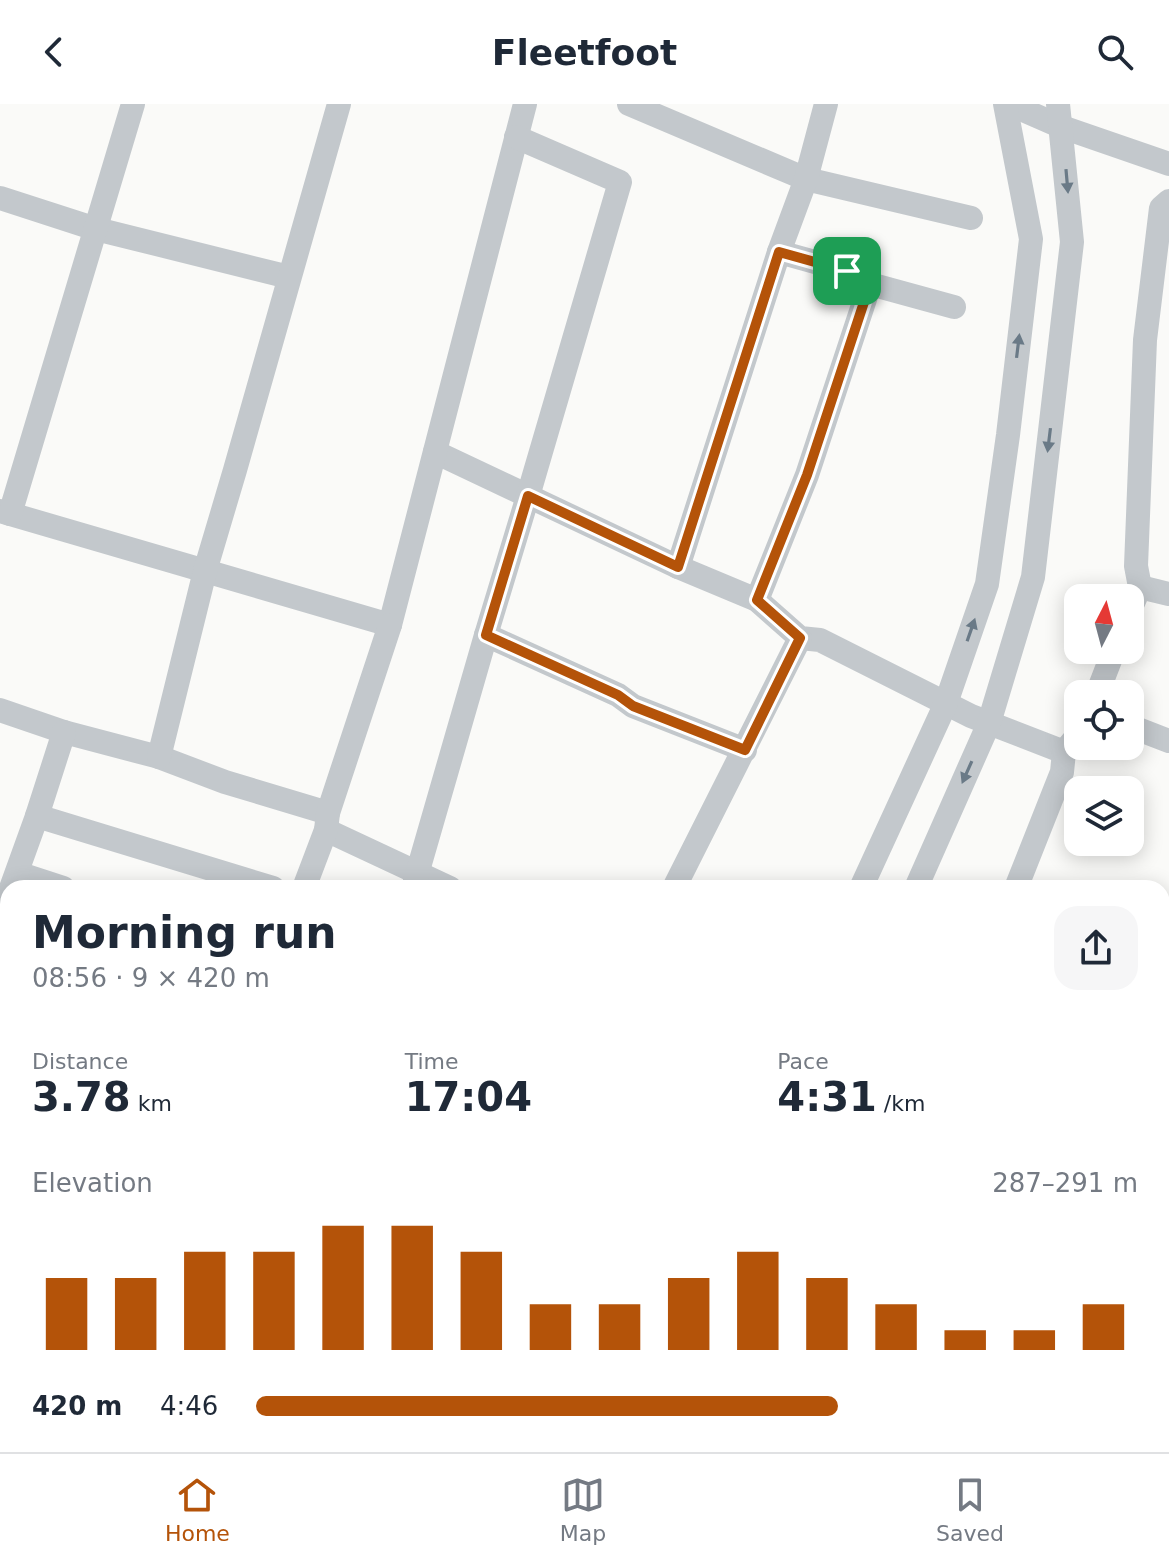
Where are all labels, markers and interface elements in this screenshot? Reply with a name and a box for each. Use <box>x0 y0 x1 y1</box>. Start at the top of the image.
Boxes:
icon: back <box>32 30 76 74</box>
icon: search <box>1093 30 1137 74</box>
text: Fleetfoot <box>492 32 677 73</box>
one-way arrow <box>1061 169 1074 194</box>
pin <box>813 237 881 305</box>
icon: arrive <box>825 249 869 293</box>
one-way arrow <box>1012 333 1025 358</box>
one-way arrow <box>1043 428 1056 453</box>
north arrow <box>1064 584 1144 664</box>
map controls <box>1064 584 1144 856</box>
one-way arrow <box>965 617 978 641</box>
button: locate <box>1064 680 1144 760</box>
one-way arrow <box>961 760 974 784</box>
button: layers <box>1064 776 1144 856</box>
button: share <box>1054 906 1138 990</box>
text: Morning run <box>32 907 337 958</box>
text: 08:56 · 9 × 420 m <box>32 963 270 993</box>
text: Distance <box>32 1049 128 1074</box>
text: Time <box>405 1049 459 1074</box>
text: Pace <box>777 1049 829 1074</box>
text: 3.78 <box>32 1074 131 1120</box>
text: 17:04 <box>405 1074 532 1120</box>
text: 4:31 <box>777 1074 877 1120</box>
text: km <box>131 1091 172 1116</box>
text: /km <box>877 1091 925 1116</box>
text: Elevation <box>32 1168 153 1198</box>
text: 287–291 m <box>992 1168 1138 1198</box>
text: 420 m <box>32 1391 122 1421</box>
text: 4:46 <box>160 1391 218 1421</box>
tab: Home <box>165 1473 230 1546</box>
tab: Map <box>560 1473 606 1546</box>
tab: Saved <box>936 1473 1004 1546</box>

